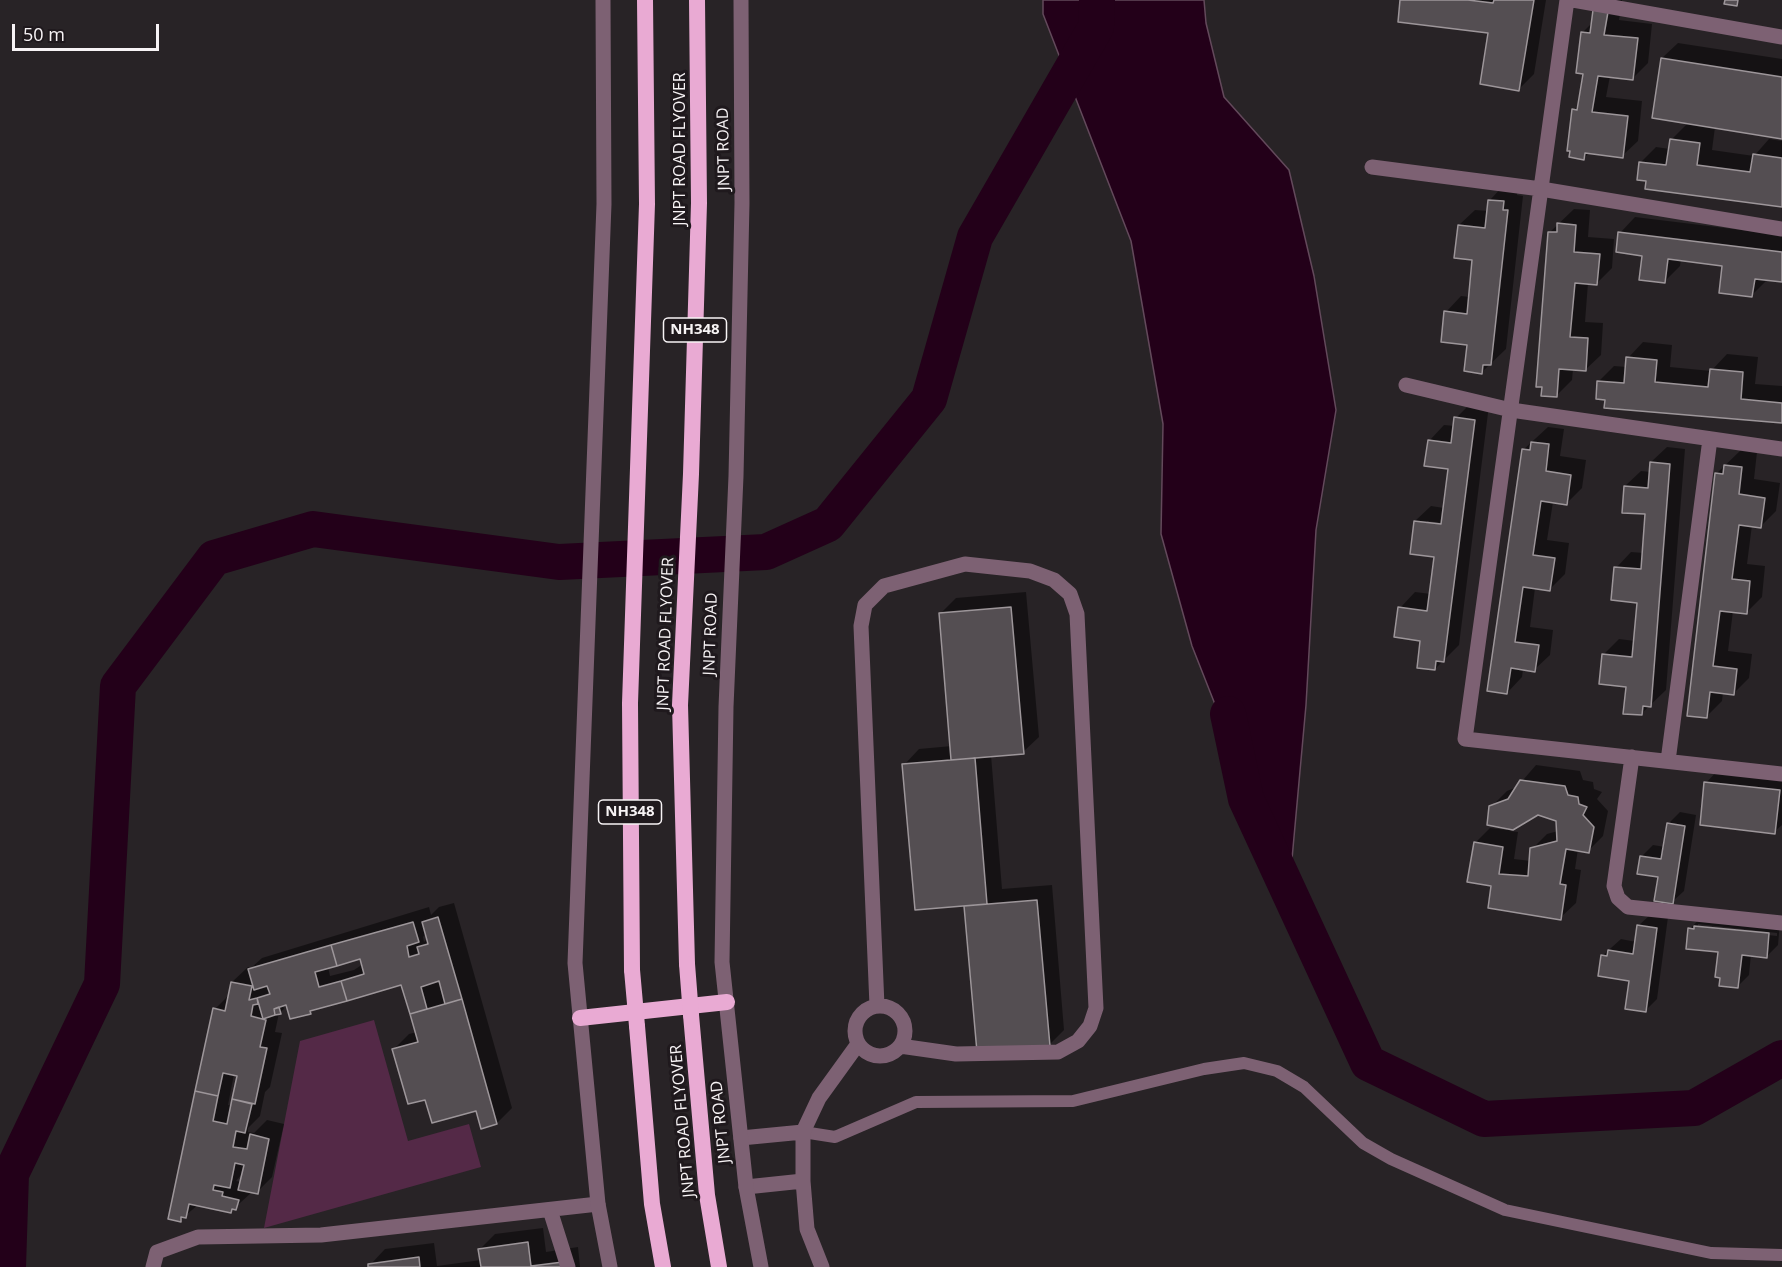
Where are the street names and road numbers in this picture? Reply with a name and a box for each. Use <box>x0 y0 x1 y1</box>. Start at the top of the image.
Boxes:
street label: JNPT ROAD FLYOVER <box>670 72 690 226</box>
street label: JNPT ROAD <box>714 107 734 191</box>
road number: NH348 <box>664 318 726 342</box>
street label: JNPT ROAD FLYOVER <box>654 557 678 711</box>
street label: JNPT ROAD <box>700 592 722 676</box>
road number: NH348 <box>598 800 662 824</box>
street label: JNPT ROAD FLYOVER <box>667 1044 699 1198</box>
street label: JNPT ROAD <box>707 1080 735 1164</box>

